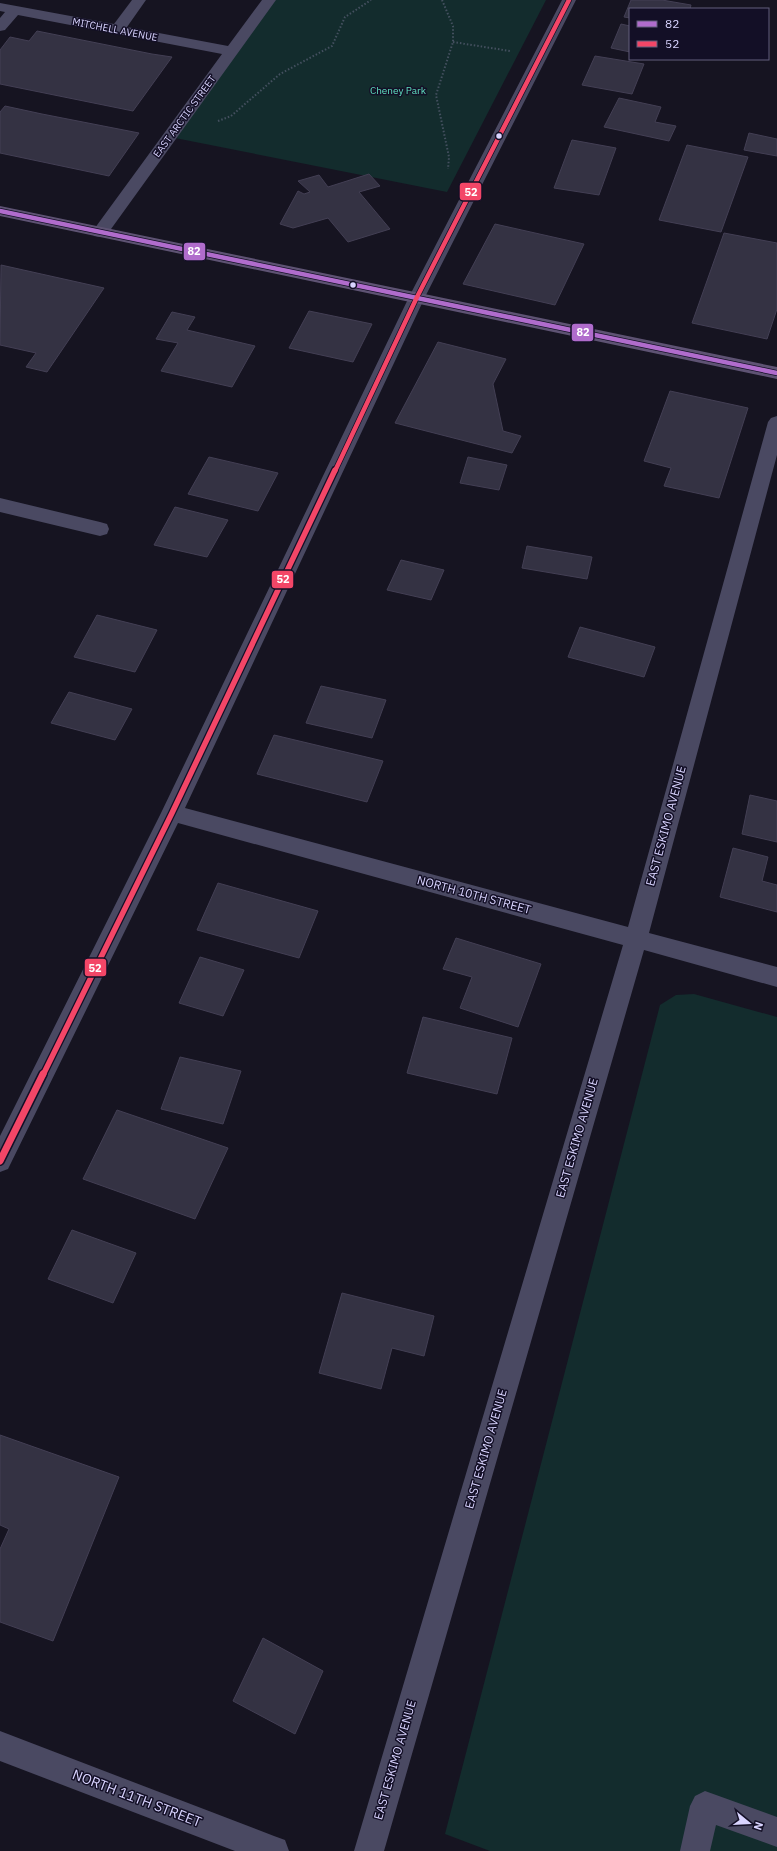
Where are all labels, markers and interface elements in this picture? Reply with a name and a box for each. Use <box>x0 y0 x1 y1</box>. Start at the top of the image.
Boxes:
legend <box>629 8 769 60</box>
street label: MITCHELL AVENUE <box>71 15 159 44</box>
text: 82 <box>665 16 679 31</box>
text: 52 <box>665 36 679 51</box>
street label: EAST ARCTIC STREET <box>150 72 219 160</box>
park label: Cheney Park <box>370 84 427 97</box>
unlabelled marker <box>494 131 504 141</box>
line badge: 52 <box>459 182 482 201</box>
text: 52 <box>464 185 478 199</box>
line badge: 82 <box>183 242 206 261</box>
text: 82 <box>187 244 201 258</box>
unlabelled marker <box>348 280 358 290</box>
line badge: 82 <box>571 323 594 342</box>
text: 82 <box>576 325 590 339</box>
line badge: 52 <box>271 570 294 589</box>
text: 52 <box>276 572 290 586</box>
street label: EAST ESKIMO AVENUE <box>642 764 689 888</box>
street label: NORTH 10TH STREET <box>416 872 533 917</box>
line badge: 52 <box>84 958 107 977</box>
text: 52 <box>88 961 102 975</box>
street label: EAST ESKIMO AVENUE <box>552 1076 601 1199</box>
street label: EAST ESKIMO AVENUE <box>461 1387 510 1510</box>
street label: EAST ESKIMO AVENUE <box>370 1698 419 1821</box>
street label: NORTH 11TH STREET <box>70 1765 204 1831</box>
north arrow <box>729 1803 769 1843</box>
text: N <box>751 1820 766 1832</box>

